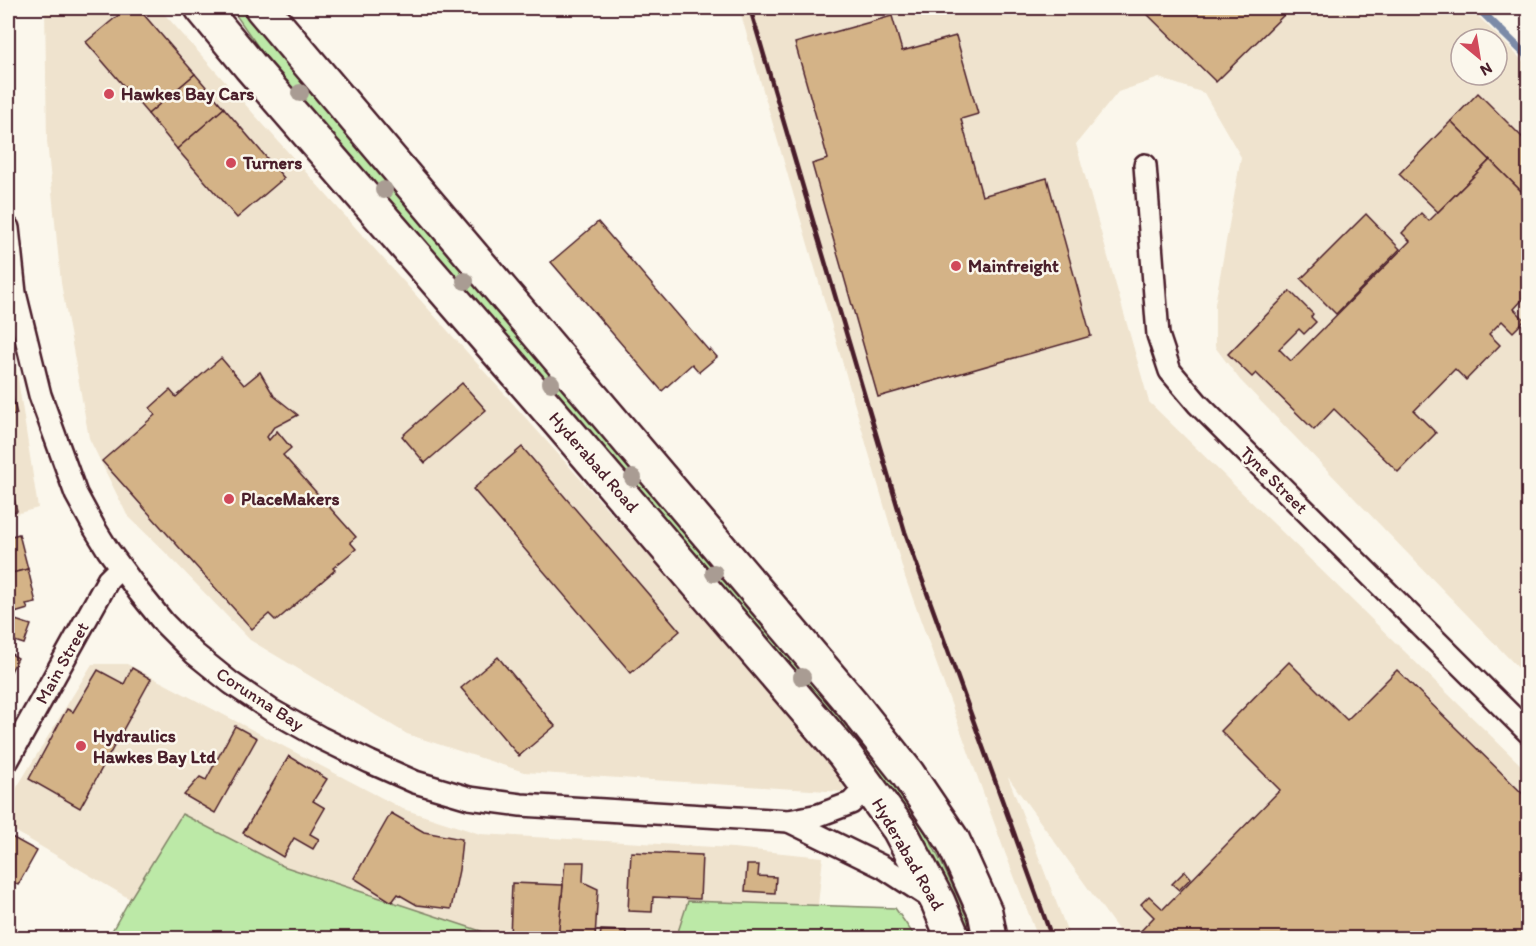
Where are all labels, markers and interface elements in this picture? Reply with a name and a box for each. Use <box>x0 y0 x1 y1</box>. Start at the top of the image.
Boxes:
north arrow <box>1449 27 1509 87</box>
text: N <box>1477 59 1496 80</box>
place label: Hawkes Bay Cars <box>121 83 254 105</box>
marker: Hawkes Bay Cars <box>102 87 116 101</box>
place label: Turners <box>242 152 302 174</box>
marker: Turners <box>224 156 238 170</box>
place label: Mainfreight <box>968 255 1059 277</box>
marker: Mainfreight <box>949 259 963 273</box>
street label: Hyderabad Road <box>544 407 644 517</box>
street label: Tyne Street <box>1235 441 1313 519</box>
place label: PlaceMakers <box>241 488 339 510</box>
marker: PlaceMakers <box>222 492 236 506</box>
street label: Main Street <box>30 618 94 708</box>
street label: Corunna Bay <box>212 662 308 736</box>
place label: Hydraulics Hawkes Bay Ltd <box>93 725 216 768</box>
marker: Hydraulics Hawkes Bay Ltd <box>74 739 88 753</box>
street label: Hyderabad Road <box>867 794 949 914</box>

